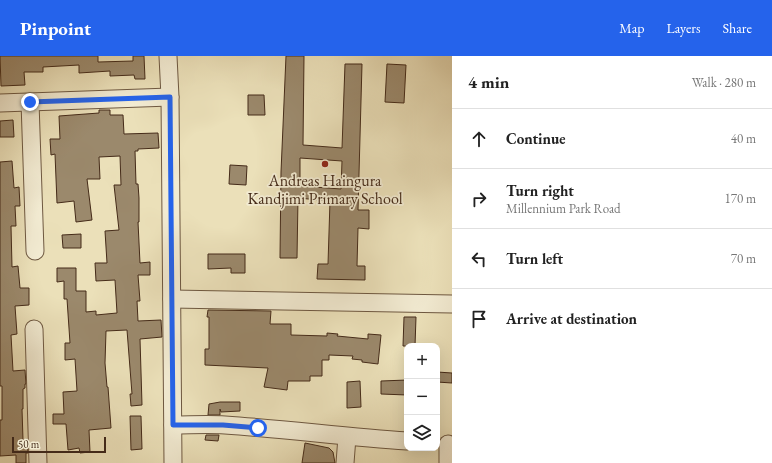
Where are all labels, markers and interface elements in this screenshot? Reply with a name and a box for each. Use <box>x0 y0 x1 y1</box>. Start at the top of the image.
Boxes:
text: Pinpoint <box>20 16 91 41</box>
text: Map <box>619 19 644 37</box>
text: Layers <box>666 19 701 37</box>
text: Share <box>723 19 752 37</box>
text: 4 min <box>468 71 509 93</box>
text: Walk · 280 m <box>692 74 756 91</box>
route end <box>21 93 39 111</box>
icon: ahead <box>468 128 490 150</box>
text: Continue <box>506 129 566 148</box>
text: 40 m <box>731 130 756 147</box>
marker: Andreas Haingura Kandjimi Primary School <box>320 159 330 169</box>
place label: Andreas Haingura Kandjimi Primary School <box>247 170 403 209</box>
text: Turn right <box>506 181 574 200</box>
icon: right <box>468 188 490 210</box>
text: 170 m <box>725 190 756 207</box>
text: Millennium Park Road <box>506 200 621 217</box>
icon: left <box>468 248 490 270</box>
text: Turn left <box>506 249 563 268</box>
text: 70 m <box>731 250 756 267</box>
icon: arrive <box>468 308 490 330</box>
text: Arrive at destination <box>506 309 637 328</box>
map controls <box>404 343 440 451</box>
button: + <box>404 343 440 379</box>
button: − <box>404 379 440 415</box>
button: layers <box>404 415 440 451</box>
route start <box>249 419 267 437</box>
scale bar <box>12 435 106 454</box>
text: 50 m <box>18 437 39 451</box>

